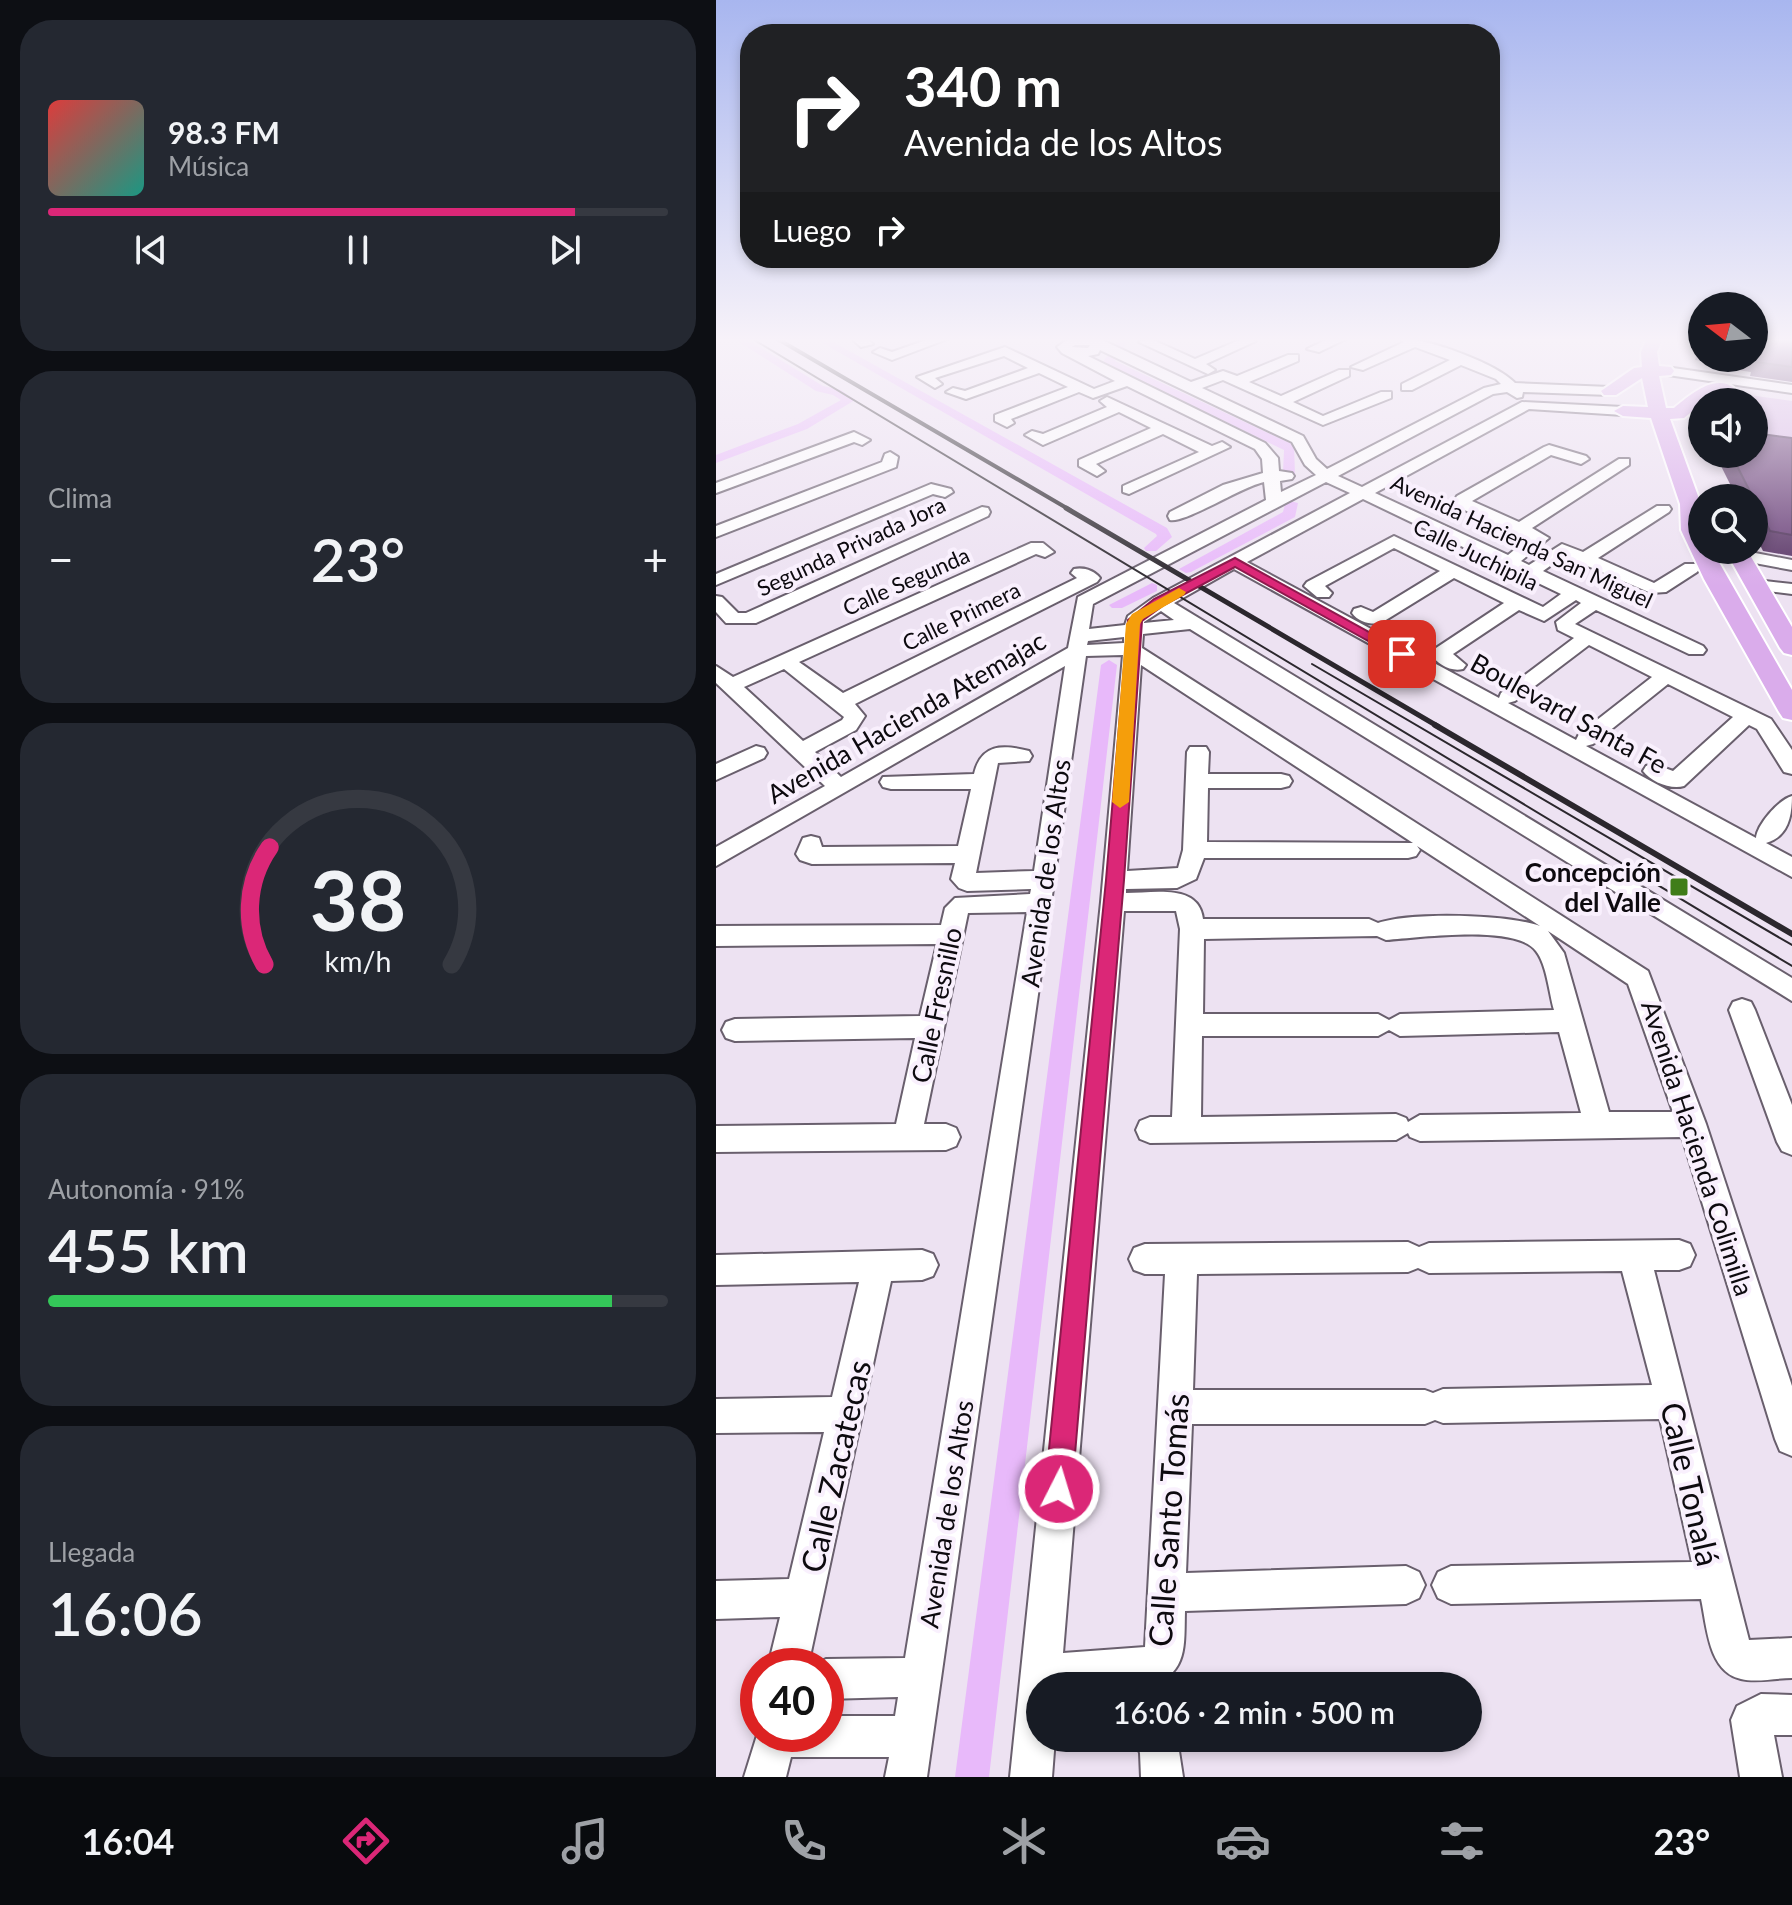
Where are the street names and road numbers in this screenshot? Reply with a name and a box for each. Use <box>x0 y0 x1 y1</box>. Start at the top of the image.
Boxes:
street label: Avenida Hacienda San Miguel <box>1387 468 1657 614</box>
street label: Segunda Privada Jora <box>752 490 950 602</box>
street label: Calle Juchipila <box>1409 512 1543 596</box>
street label: Calle Segunda <box>838 541 974 621</box>
street label: Calle Primera <box>898 576 1024 656</box>
street label: Avenida Hacienda Atemajac <box>761 624 1051 810</box>
street label: Boulevard Santa Fe <box>1465 646 1673 780</box>
street label: Avenida de los Altos <box>1013 757 1077 989</box>
street label: Calle Fresnillo <box>904 924 968 1086</box>
street label: Avenida Hacienda Colimilla <box>1635 996 1761 1300</box>
street label: Calle Zacatecas <box>792 1356 878 1576</box>
street label: Calle Santo Tomás <box>1140 1392 1196 1648</box>
street label: Avenida de los Altos <box>912 1398 980 1630</box>
street label: Calle Tonalá <box>1653 1398 1729 1570</box>

